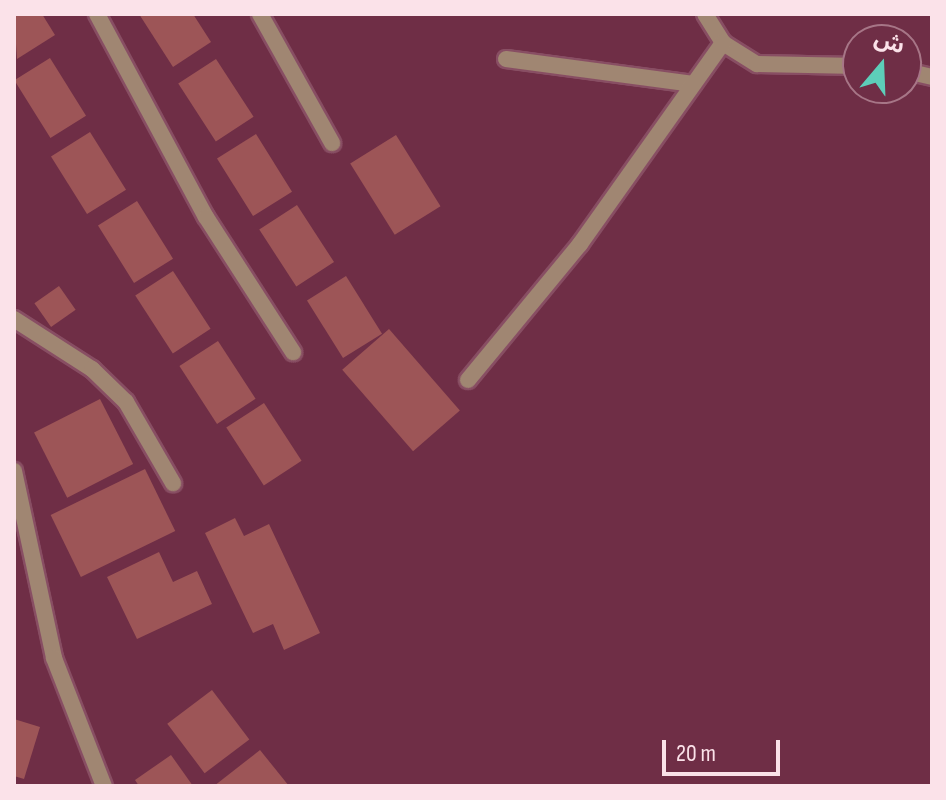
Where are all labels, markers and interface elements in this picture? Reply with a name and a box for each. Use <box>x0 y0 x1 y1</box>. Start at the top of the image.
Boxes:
north arrow <box>842 24 922 104</box>
text: ش <box>871 25 908 60</box>
scale bar <box>666 724 784 774</box>
text: 20 m <box>676 739 716 768</box>

